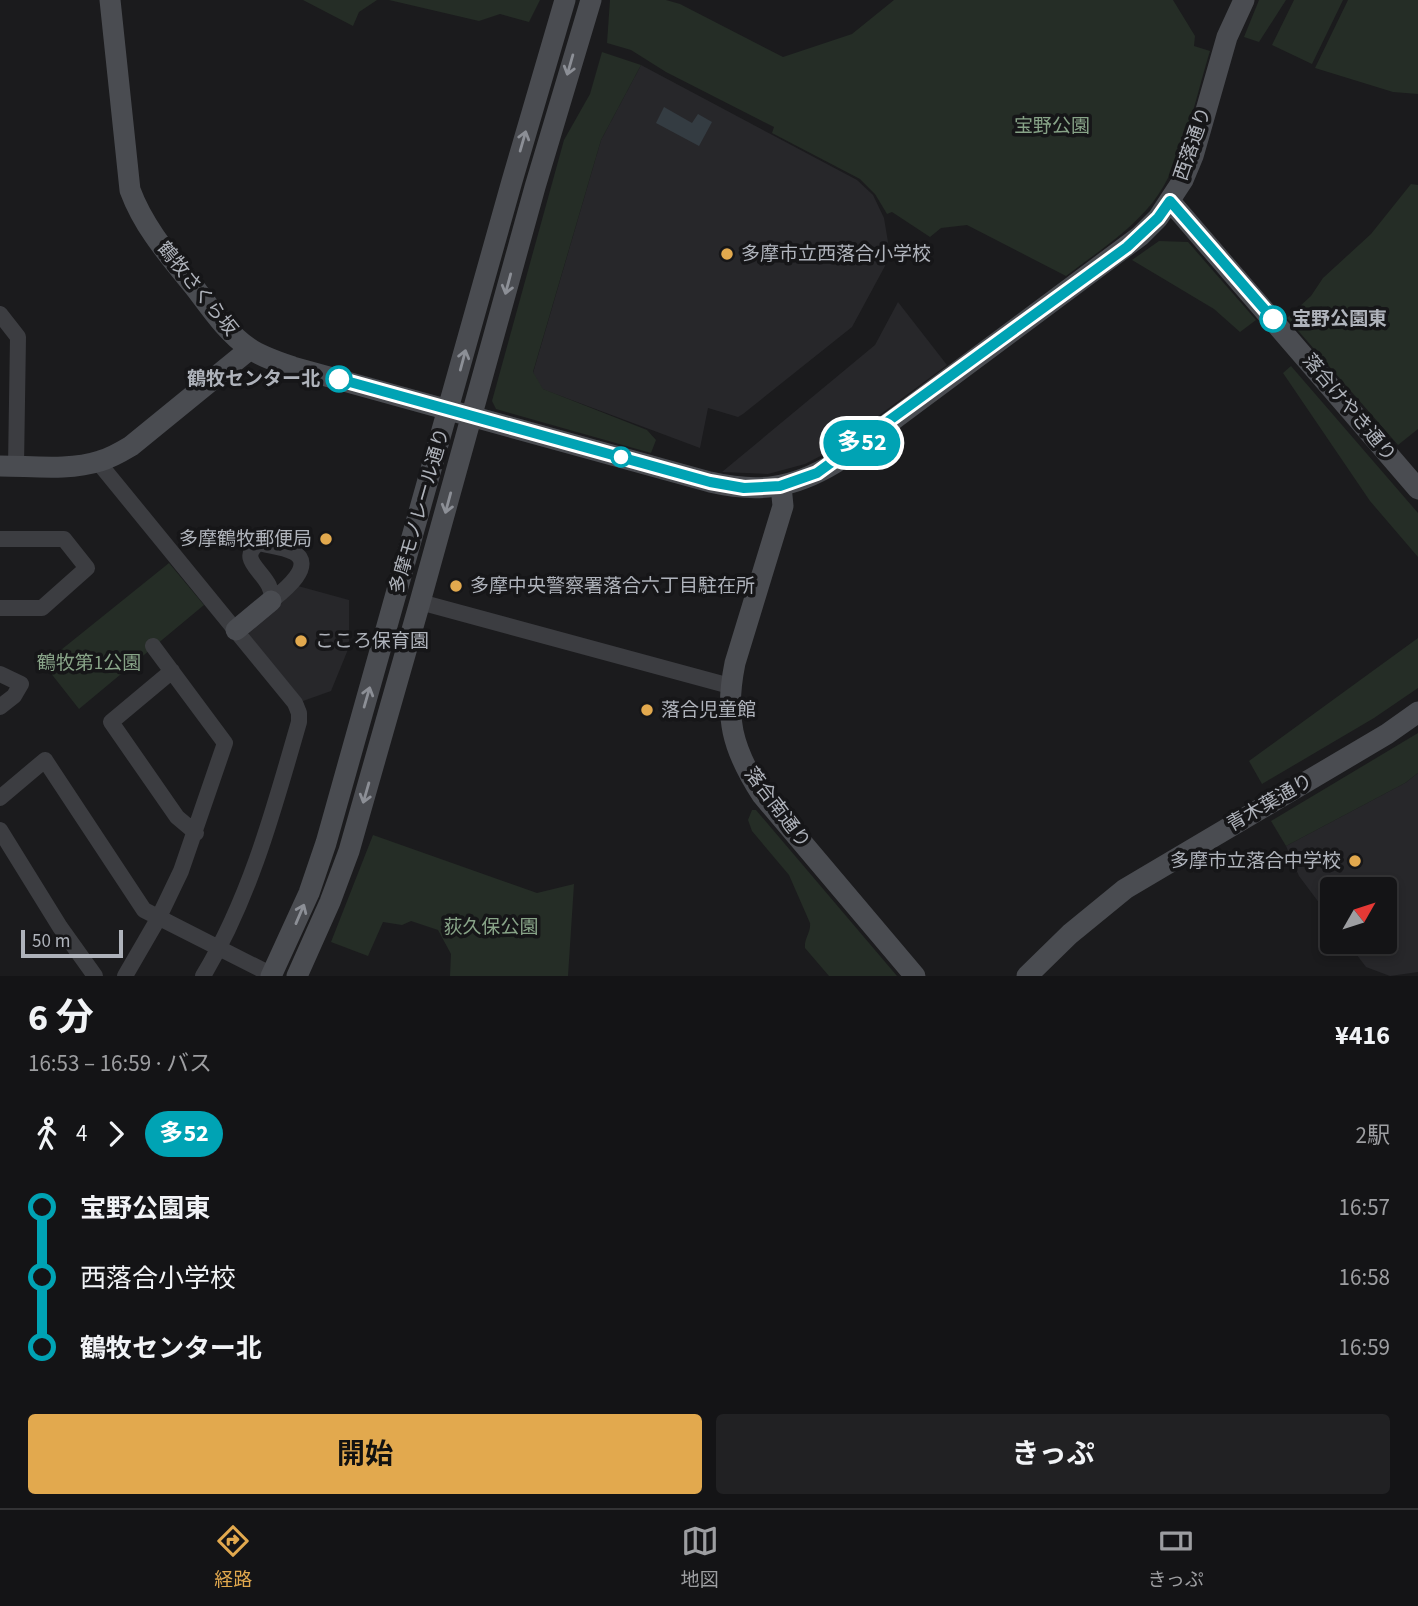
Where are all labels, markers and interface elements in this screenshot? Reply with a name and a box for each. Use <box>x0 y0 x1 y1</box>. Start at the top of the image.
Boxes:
one-way arrow <box>563 53 576 76</box>
street label: 西落通り <box>1168 104 1218 184</box>
park label: 宝野公園 <box>1014 113 1090 140</box>
one-way arrow <box>517 130 530 153</box>
street label: 鶴牧さくら坂 <box>151 236 243 342</box>
place label: 多摩市立西落合小学校 <box>741 241 931 268</box>
marker: 多摩市立西落合小学校 <box>719 246 735 262</box>
one-way arrow <box>501 272 514 295</box>
marker: 宝野公園東 <box>1260 306 1286 332</box>
place label: 宝野公園東 <box>1292 306 1387 333</box>
street label: 落合けやき通り <box>1296 348 1402 468</box>
one-way arrow <box>457 349 470 372</box>
place label: 鶴牧センター北 <box>187 366 320 393</box>
marker: 鶴牧センター北 <box>326 366 352 392</box>
line badge: 多52 <box>822 420 902 466</box>
street label: 多摩モノレール通り <box>383 425 457 597</box>
text: 多52 <box>837 425 887 460</box>
unlabelled marker <box>611 447 631 467</box>
one-way arrow <box>440 492 453 514</box>
place label: 多摩鶴牧郵便局 <box>179 526 312 553</box>
marker: 多摩鶴牧郵便局 <box>318 531 334 547</box>
place label: 多摩中央警察署落合六丁目駐在所 <box>470 573 755 600</box>
marker: 多摩中央警察署落合六丁目駐在所 <box>448 578 464 594</box>
place label: こころ保育園 <box>315 628 429 655</box>
marker: こころ保育園 <box>293 633 309 649</box>
park label: 鶴牧第1公園 <box>37 650 141 677</box>
one-way arrow <box>362 686 375 708</box>
place label: 落合児童館 <box>661 697 756 724</box>
marker: 落合児童館 <box>639 702 655 718</box>
street label: 落合南通り <box>738 762 816 854</box>
street label: 青木葉通り <box>1222 768 1318 838</box>
one-way arrow <box>358 782 371 804</box>
place label: 多摩市立落合中学校 <box>1170 848 1341 875</box>
marker: 多摩市立落合中学校 <box>1347 853 1363 869</box>
north arrow <box>1320 877 1396 954</box>
map controls <box>1320 877 1397 954</box>
one-way arrow <box>294 904 307 925</box>
park label: 荻久保公園 <box>443 914 539 941</box>
scale bar <box>21 927 122 959</box>
text: 50 m <box>32 928 70 955</box>
text: 6 分 <box>28 991 94 1045</box>
text: ¥416 <box>1335 1017 1390 1054</box>
text: 16:53 – 16:59 · バス <box>28 1047 212 1080</box>
icon: walk <box>28 1115 66 1153</box>
icon: forward <box>97 1115 135 1153</box>
text: 多52 <box>159 1116 209 1151</box>
text: 4 <box>76 1117 87 1150</box>
text: 2駅 <box>1356 1119 1390 1152</box>
text: 宝野公園東 <box>80 1190 210 1227</box>
text: 16:57 <box>1339 1191 1390 1224</box>
text: 西落合小学校 <box>80 1260 236 1297</box>
text: 16:58 <box>1339 1261 1390 1294</box>
text: 鶴牧センター北 <box>80 1330 262 1367</box>
text: 16:59 <box>1339 1331 1390 1364</box>
button: 開始 <box>28 1414 702 1494</box>
button: きっぷ <box>716 1414 1390 1494</box>
tab: 経路 <box>214 1522 252 1594</box>
tab: 地図 <box>681 1522 719 1594</box>
tab: きっぷ <box>1147 1522 1204 1594</box>

